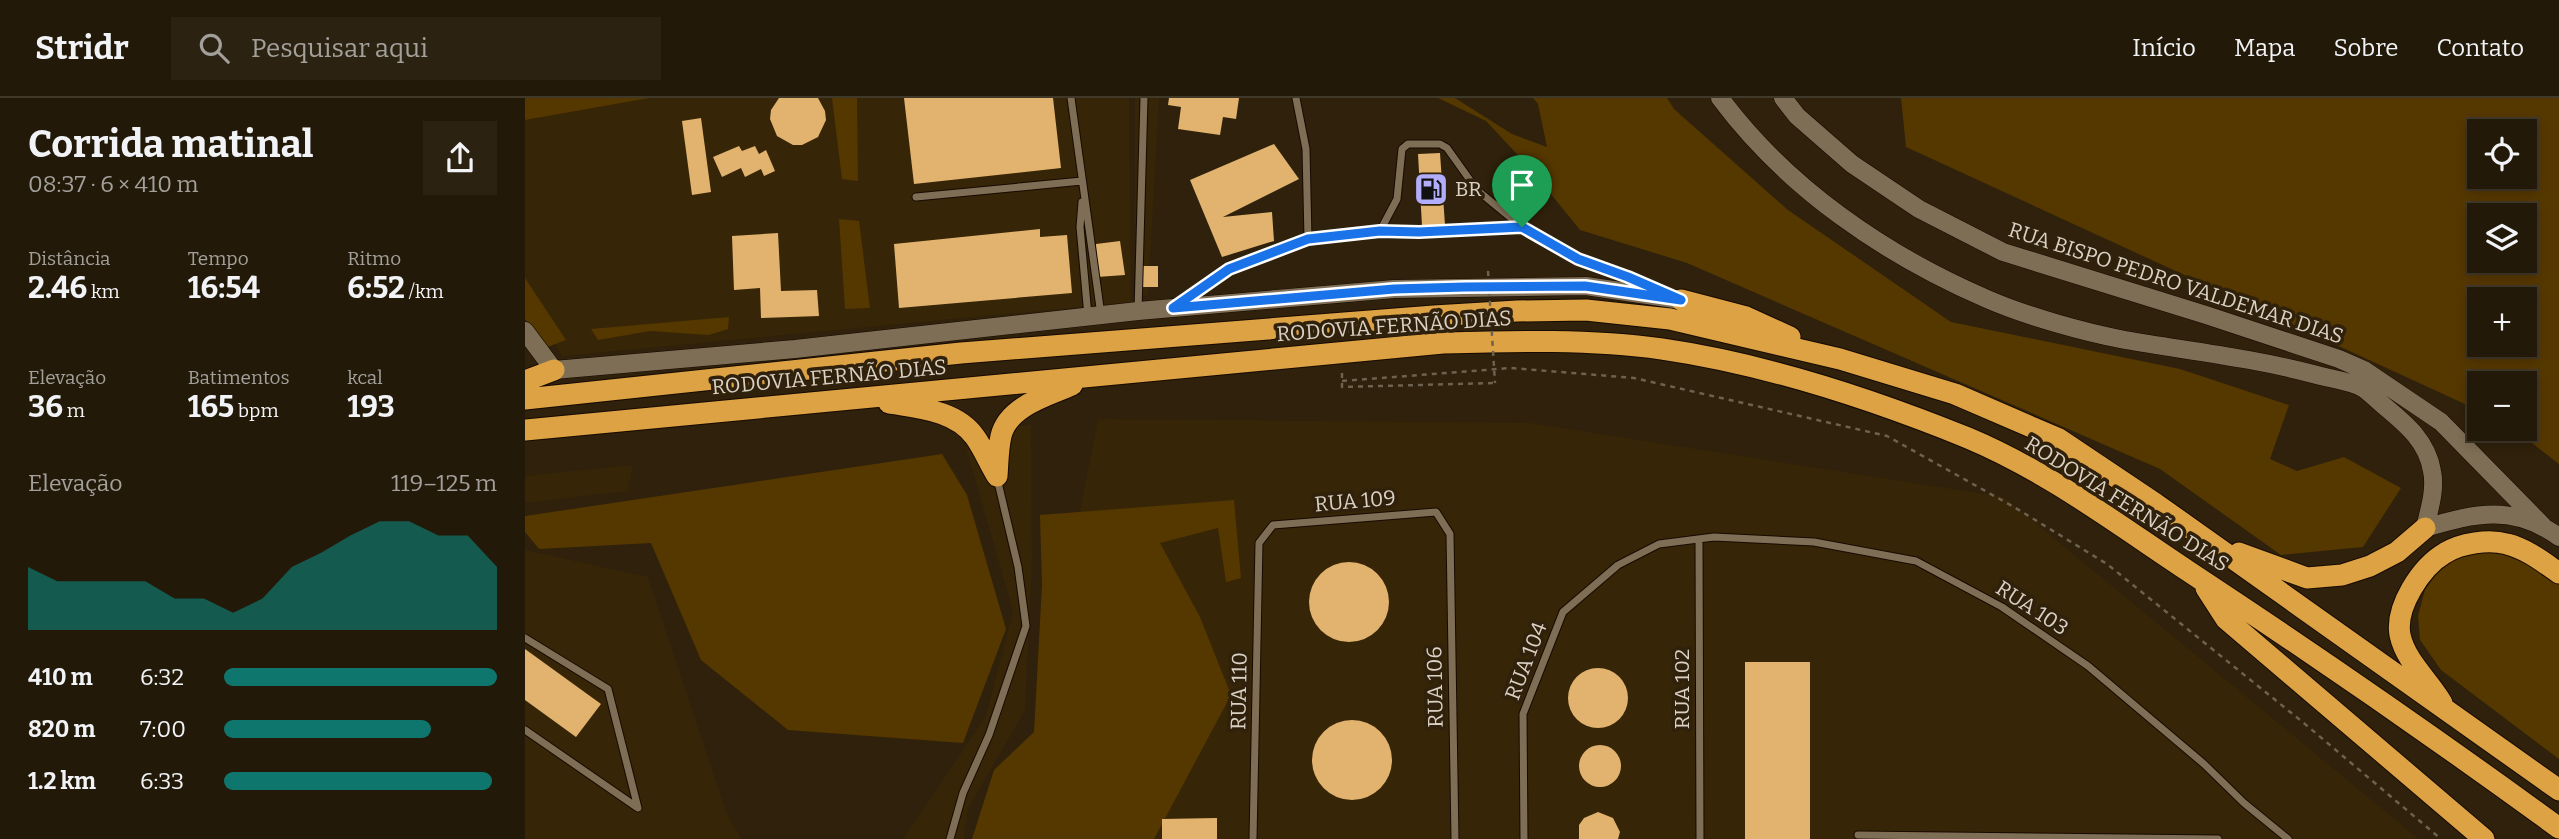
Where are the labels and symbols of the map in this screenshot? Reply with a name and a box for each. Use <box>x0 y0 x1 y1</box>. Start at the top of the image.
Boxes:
pin <box>1492 155 1552 227</box>
fuel station icon: BR <box>1412 170 1450 208</box>
place label: BR <box>1455 176 1482 202</box>
street label: RUA BISPO PEDRO VALDEMAR DIAS <box>2005 216 2347 350</box>
street label: RODOVIA FERNÃO DIAS <box>1275 305 1513 347</box>
street label: RODOVIA FERNÃO DIAS <box>710 354 948 400</box>
street label: RODOVIA FERNÃO DIAS <box>2020 431 2234 577</box>
street label: RUA 109 <box>1313 485 1397 517</box>
street label: RUA 103 <box>1991 575 2073 641</box>
street label: RUA 104 <box>1499 618 1553 704</box>
street label: RUA 106 <box>1421 646 1449 728</box>
street label: RUA 102 <box>1669 649 1695 729</box>
street label: RUA 110 <box>1225 652 1253 730</box>

